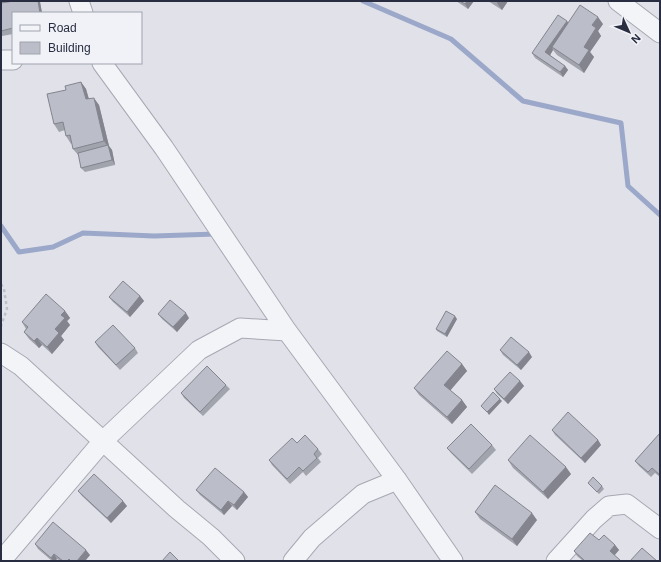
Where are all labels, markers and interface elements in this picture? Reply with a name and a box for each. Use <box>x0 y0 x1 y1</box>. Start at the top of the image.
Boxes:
legend <box>12 12 142 64</box>
north arrow <box>609 12 649 52</box>
text: Road <box>48 21 77 35</box>
text: N <box>629 32 643 46</box>
text: Building <box>48 41 91 55</box>

